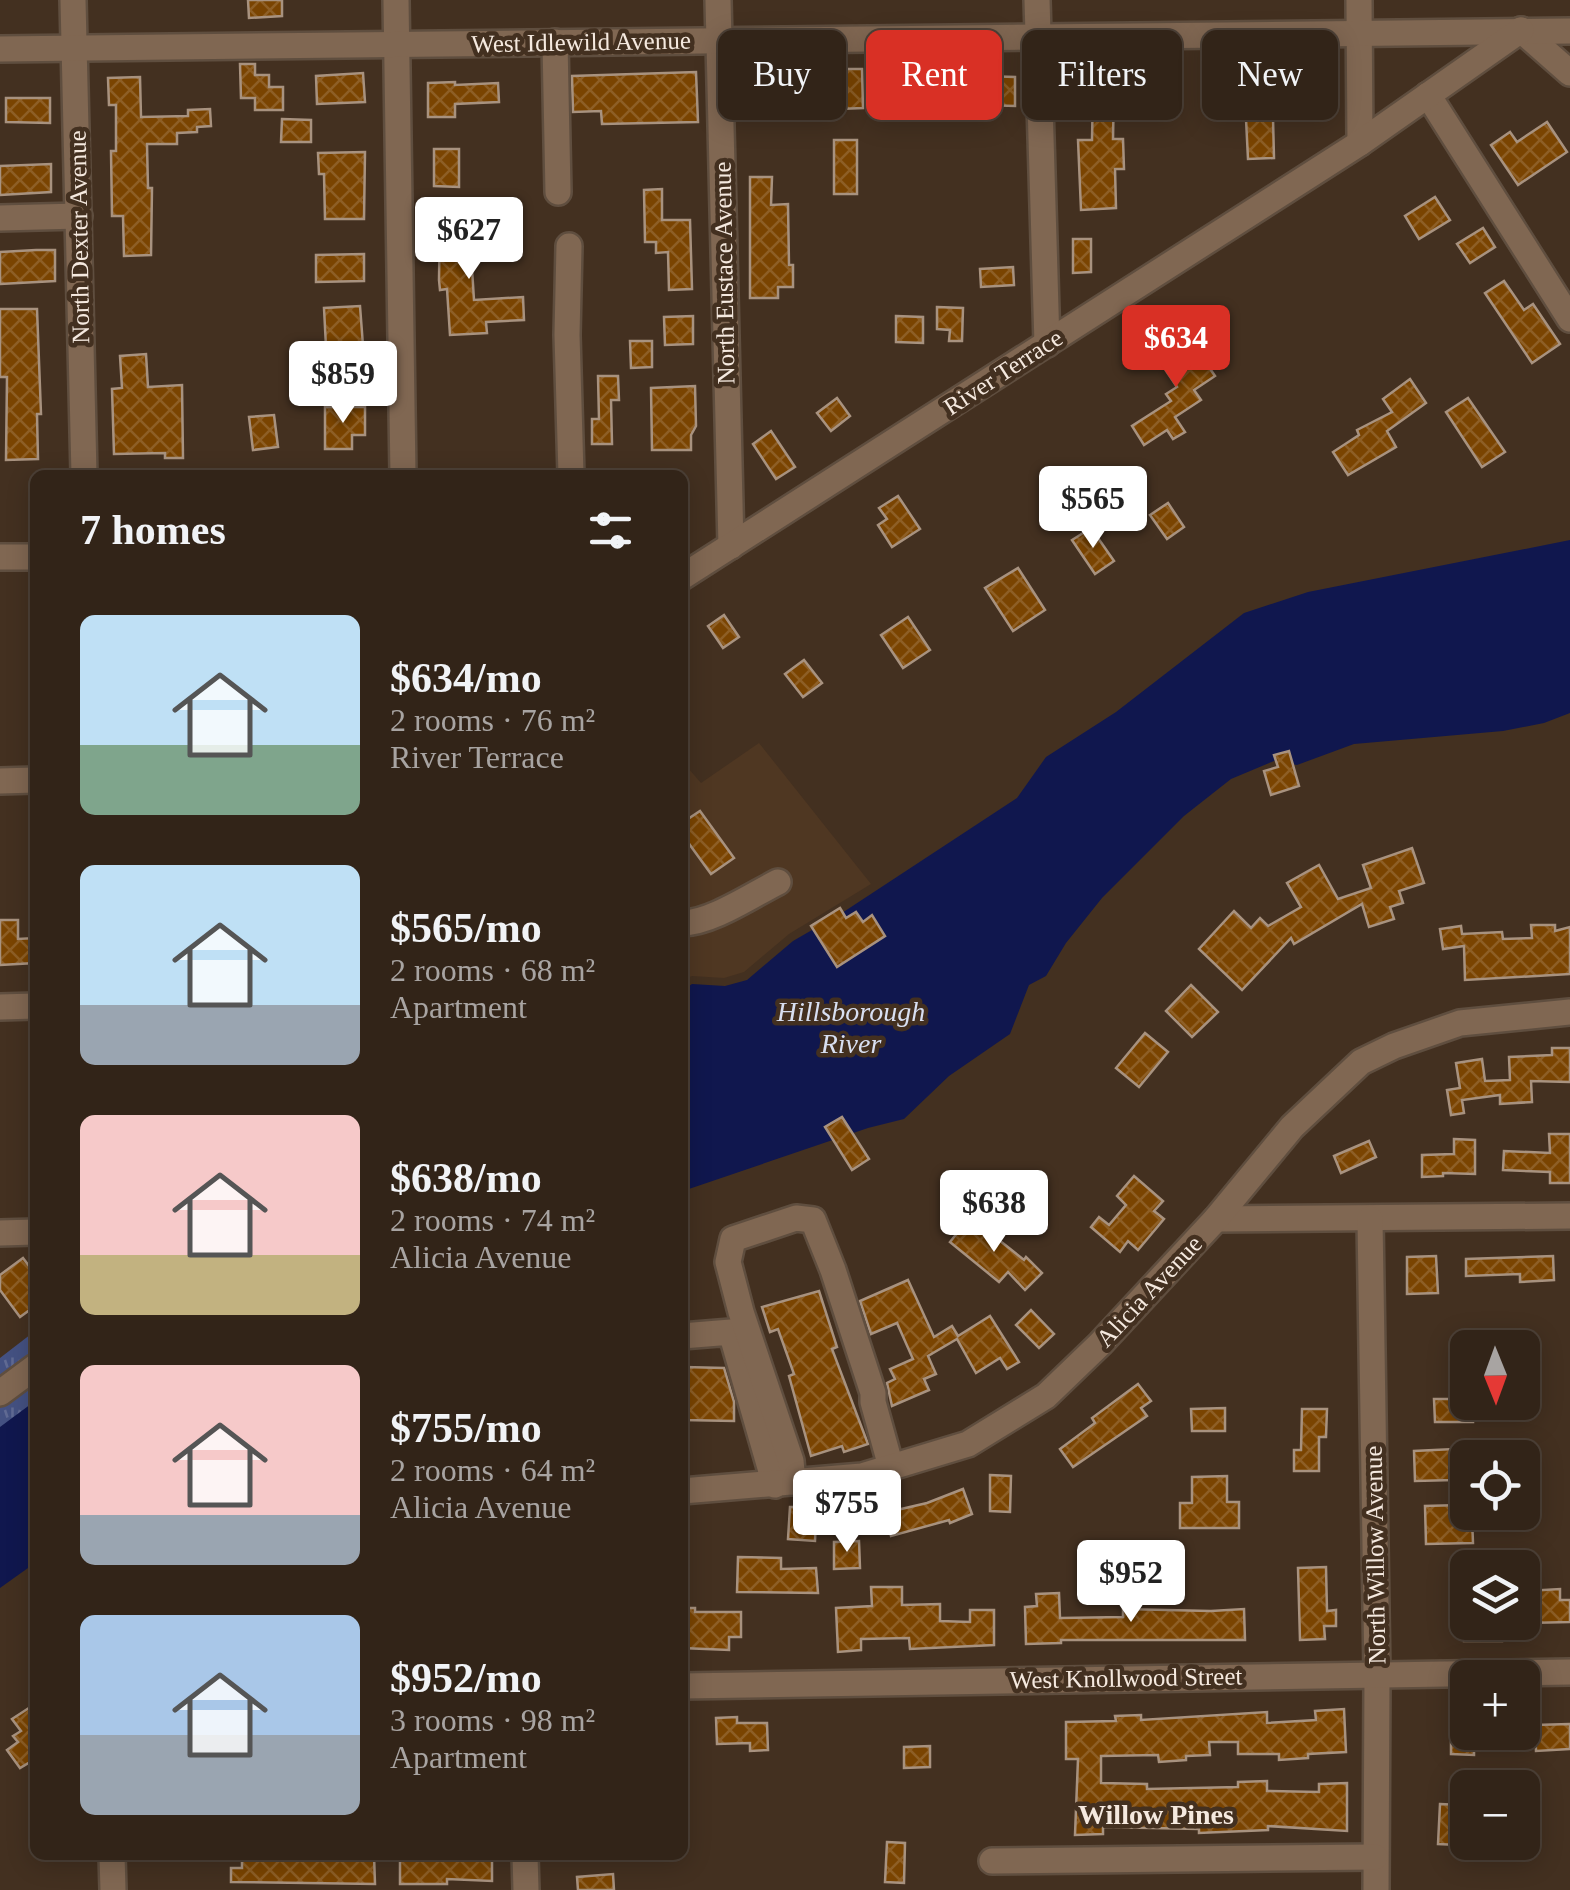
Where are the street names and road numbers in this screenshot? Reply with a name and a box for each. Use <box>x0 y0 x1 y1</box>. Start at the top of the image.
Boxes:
street label: West Idlewild Avenue <box>471 27 691 57</box>
street label: North Dexter Avenue <box>64 130 94 344</box>
street label: North Eustace Avenue <box>709 161 739 385</box>
street label: River Terrace <box>939 324 1067 420</box>
street label: Alicia Avenue <box>1091 1230 1207 1352</box>
street label: North Willow Avenue <box>1360 1445 1390 1665</box>
street label: West Knollwood Street <box>1009 1662 1243 1694</box>

